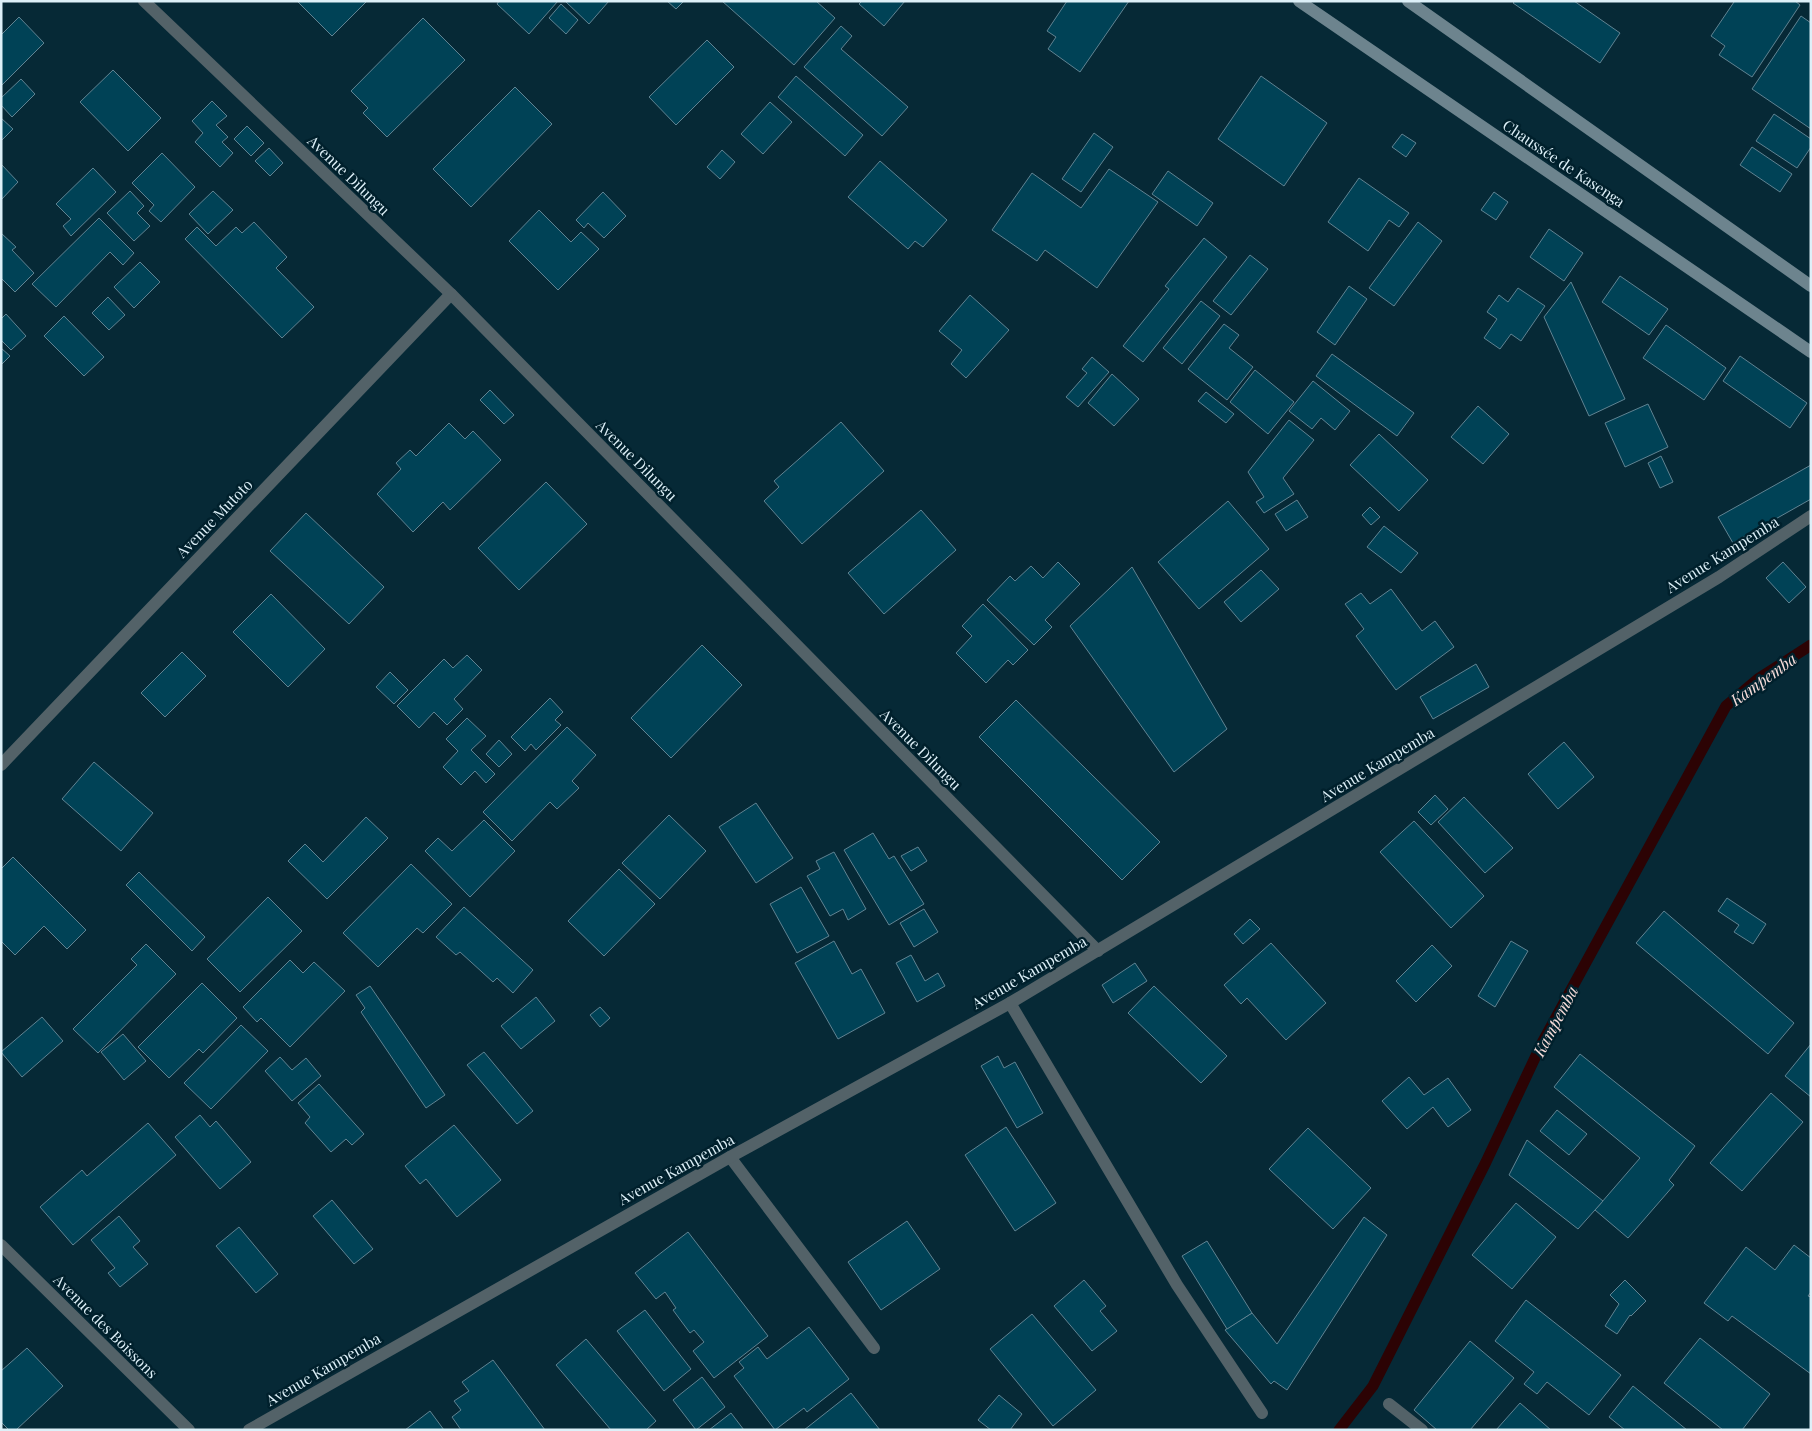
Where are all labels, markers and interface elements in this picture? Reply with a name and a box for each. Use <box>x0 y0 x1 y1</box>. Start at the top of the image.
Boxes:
street label: Chaussée de Kasenga <box>1499 115 1629 212</box>
street label: Avenue Dilungu <box>303 130 395 220</box>
street label: Avenue Dilungu <box>591 414 682 505</box>
street label: Avenue Mutoto <box>171 474 257 562</box>
street label: Avenue Kampemba <box>1661 511 1783 597</box>
water label: Kampemba <box>1725 648 1800 711</box>
street label: Avenue Dilungu <box>875 703 966 794</box>
street label: Avenue Kampemba <box>1316 722 1438 806</box>
street label: Avenue Kampemba <box>967 931 1090 1014</box>
water label: Kampemba <box>1527 982 1582 1061</box>
street label: Avenue Kampemba <box>614 1129 738 1210</box>
street label: Avenue des Boissons <box>49 1269 162 1382</box>
street label: Avenue Kampemba <box>261 1328 384 1411</box>

